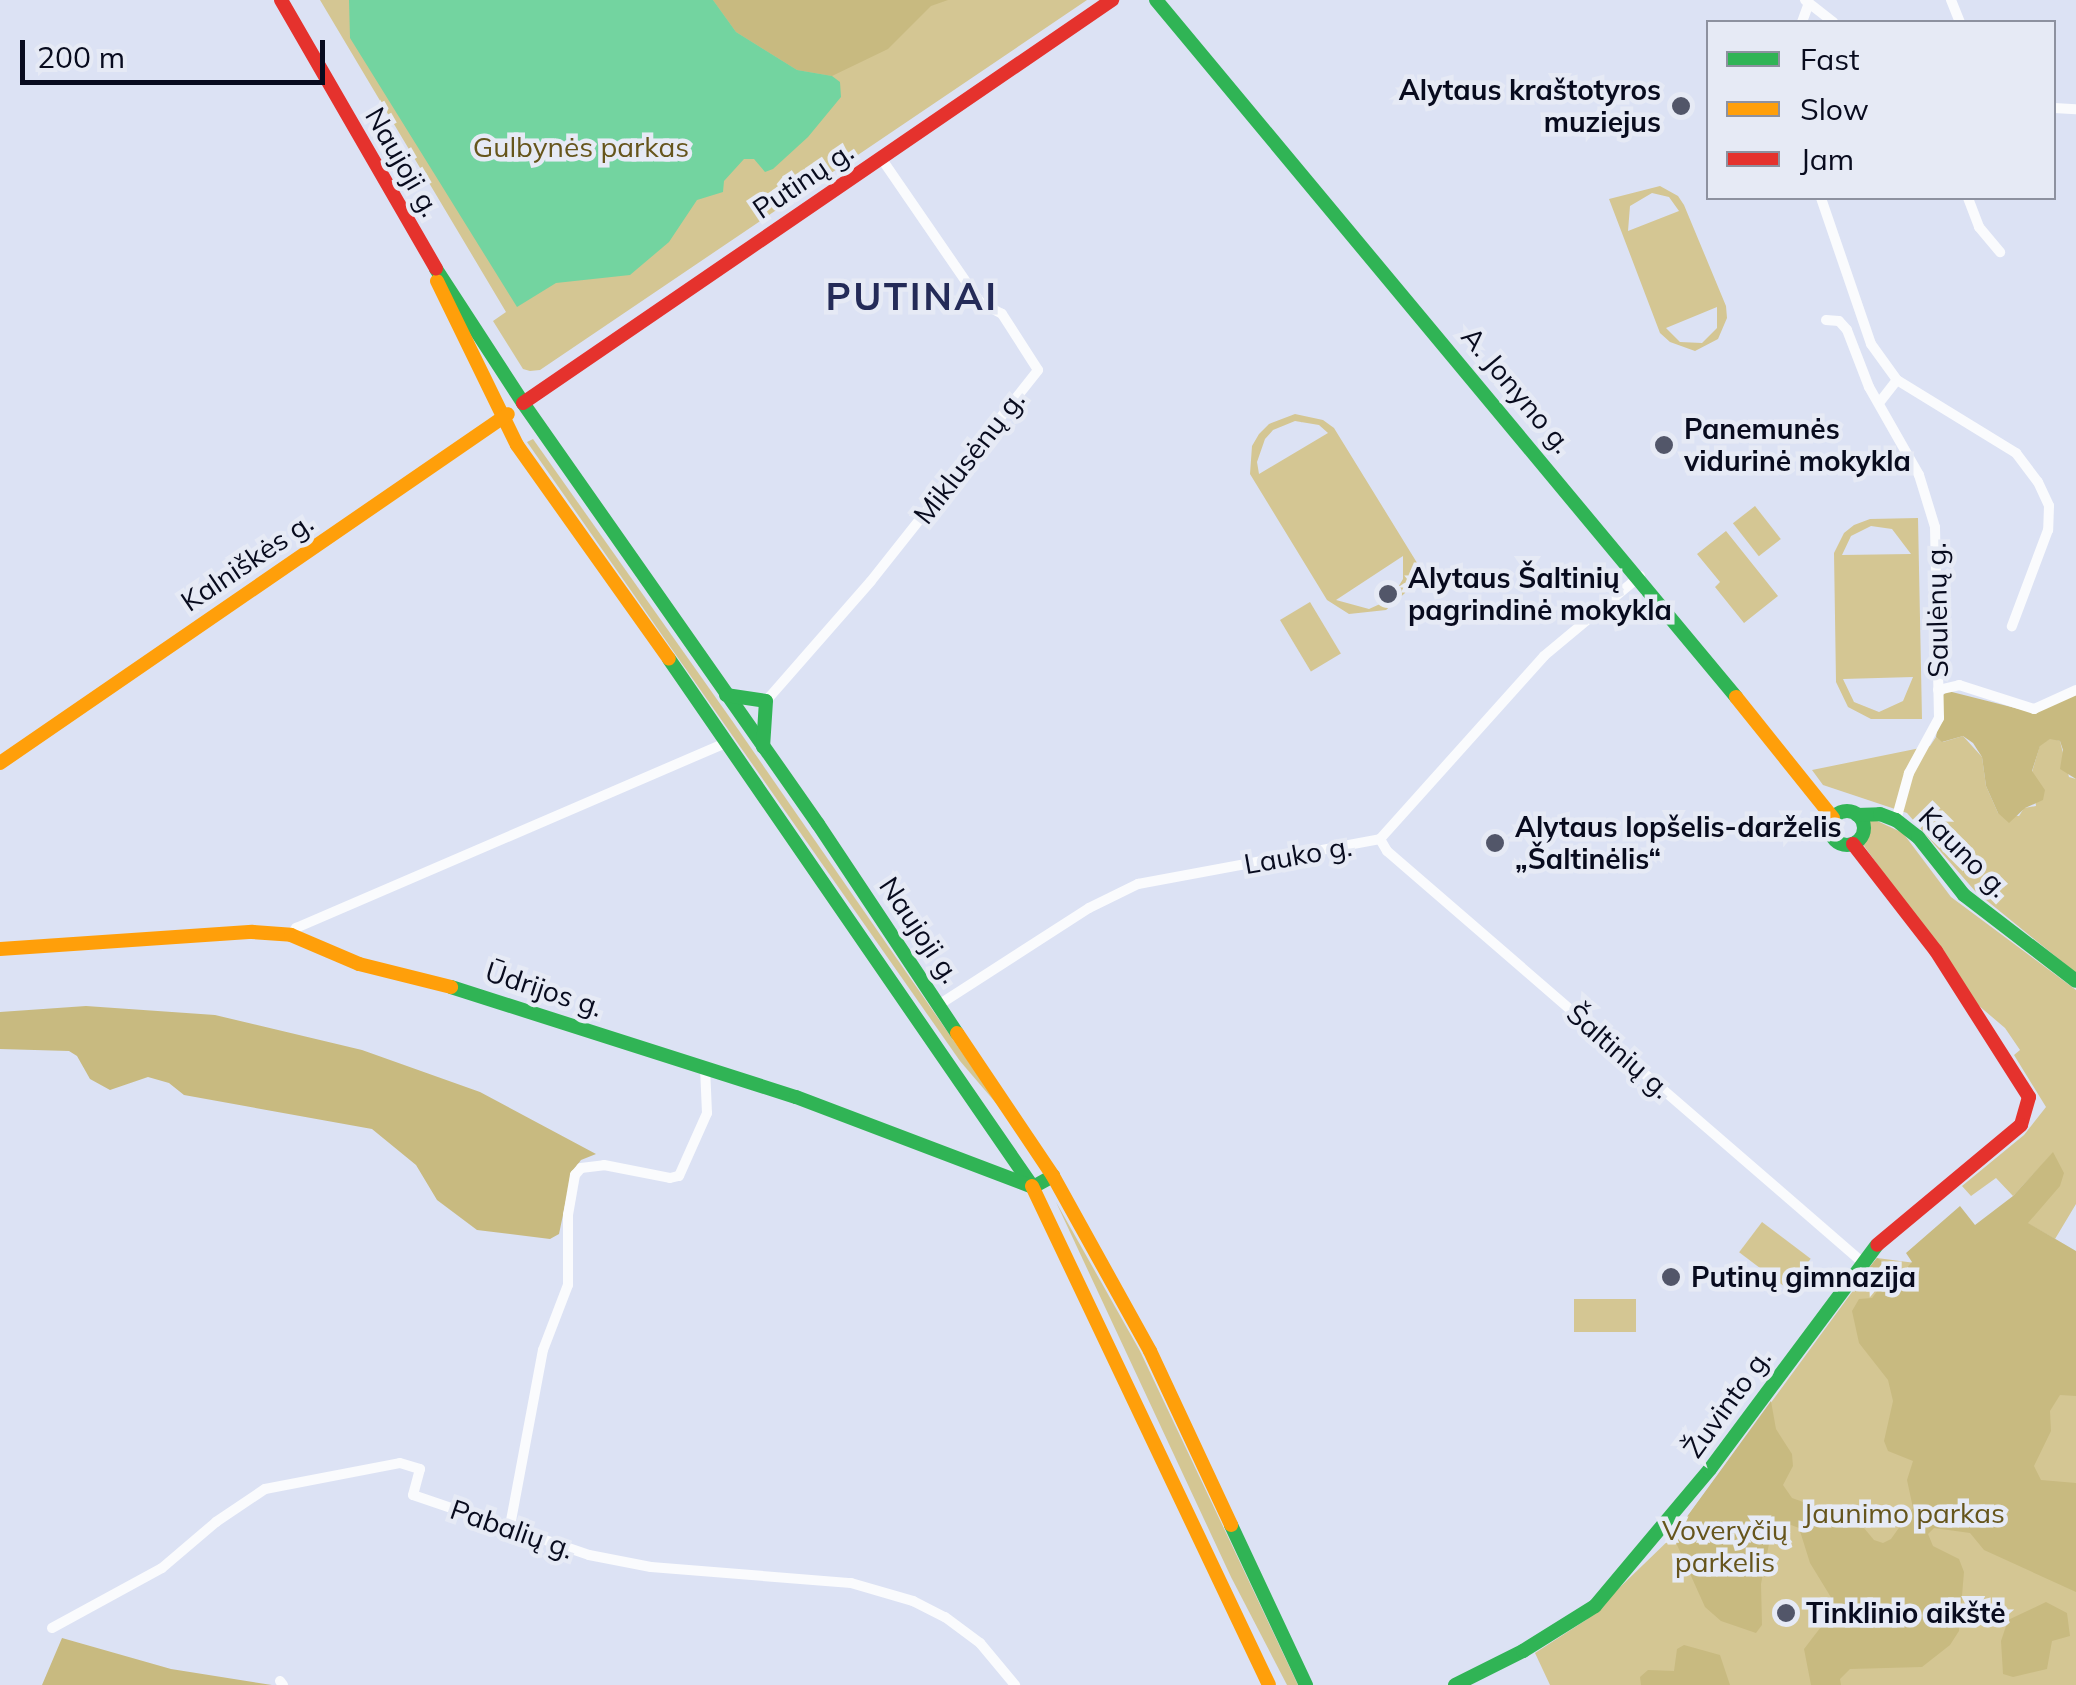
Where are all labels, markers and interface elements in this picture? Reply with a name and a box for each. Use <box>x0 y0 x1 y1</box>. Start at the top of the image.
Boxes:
scale bar <box>25 20 330 82</box>
legend <box>1706 20 2056 200</box>
text: 200 m <box>37 38 125 76</box>
text: Fast <box>1800 40 1860 78</box>
place label: Alytaus kraštotyros muziejus <box>1399 73 1661 139</box>
text: Slow <box>1800 90 1869 128</box>
marker: Alytaus kraštotyros muziejus <box>1670 95 1692 117</box>
street label: Naujoji g. <box>358 101 448 223</box>
park label: Gulbynės parkas <box>473 130 689 164</box>
street label: Putinų g. <box>746 134 860 226</box>
text: Jam <box>1800 140 1854 178</box>
district label: PUTINAI <box>825 274 999 320</box>
street label: A. Jonyno g. <box>1455 320 1579 460</box>
street label: Miklusėnų g. <box>906 384 1032 530</box>
place label: Panemunės vidurinė mokykla <box>1684 412 1911 478</box>
marker: Panemunės vidurinė mokykla <box>1653 434 1675 456</box>
street label: Kalniškės g. <box>175 506 319 618</box>
street label: Saulėnų g. <box>1919 542 1955 678</box>
place label: Alytaus Šaltinių pagrindinė mokykla <box>1408 561 1672 627</box>
marker: Alytaus Šaltinių pagrindinė mokykla <box>1377 583 1399 605</box>
street label: Kauno g. <box>1912 800 2016 904</box>
place label: Alytaus lopšelis-darželis „Šaltinėlis“ <box>1515 810 1841 876</box>
street label: Lauko g. <box>1241 829 1355 881</box>
marker: Alytaus lopšelis-darželis „Šaltinėlis“ <box>1484 832 1506 854</box>
street label: Naujoji g. <box>872 871 968 989</box>
street label: Ūdrijos g. <box>481 954 607 1024</box>
street label: Šaltinių g. <box>1560 997 1678 1105</box>
place label: Putinų gimnazija <box>1691 1260 1916 1294</box>
marker: Putinų gimnazija <box>1660 1266 1682 1288</box>
street label: Žuvinto g. <box>1676 1342 1778 1464</box>
street label: Pabalių g. <box>446 1492 578 1566</box>
park label: Jaunimo parkas <box>1803 1496 2005 1530</box>
park label: Voveryčių parkelis <box>1662 1513 1788 1579</box>
place label: Tinklinio aikštė <box>1806 1596 2006 1630</box>
marker: Tinklinio aikštė <box>1775 1602 1797 1624</box>

